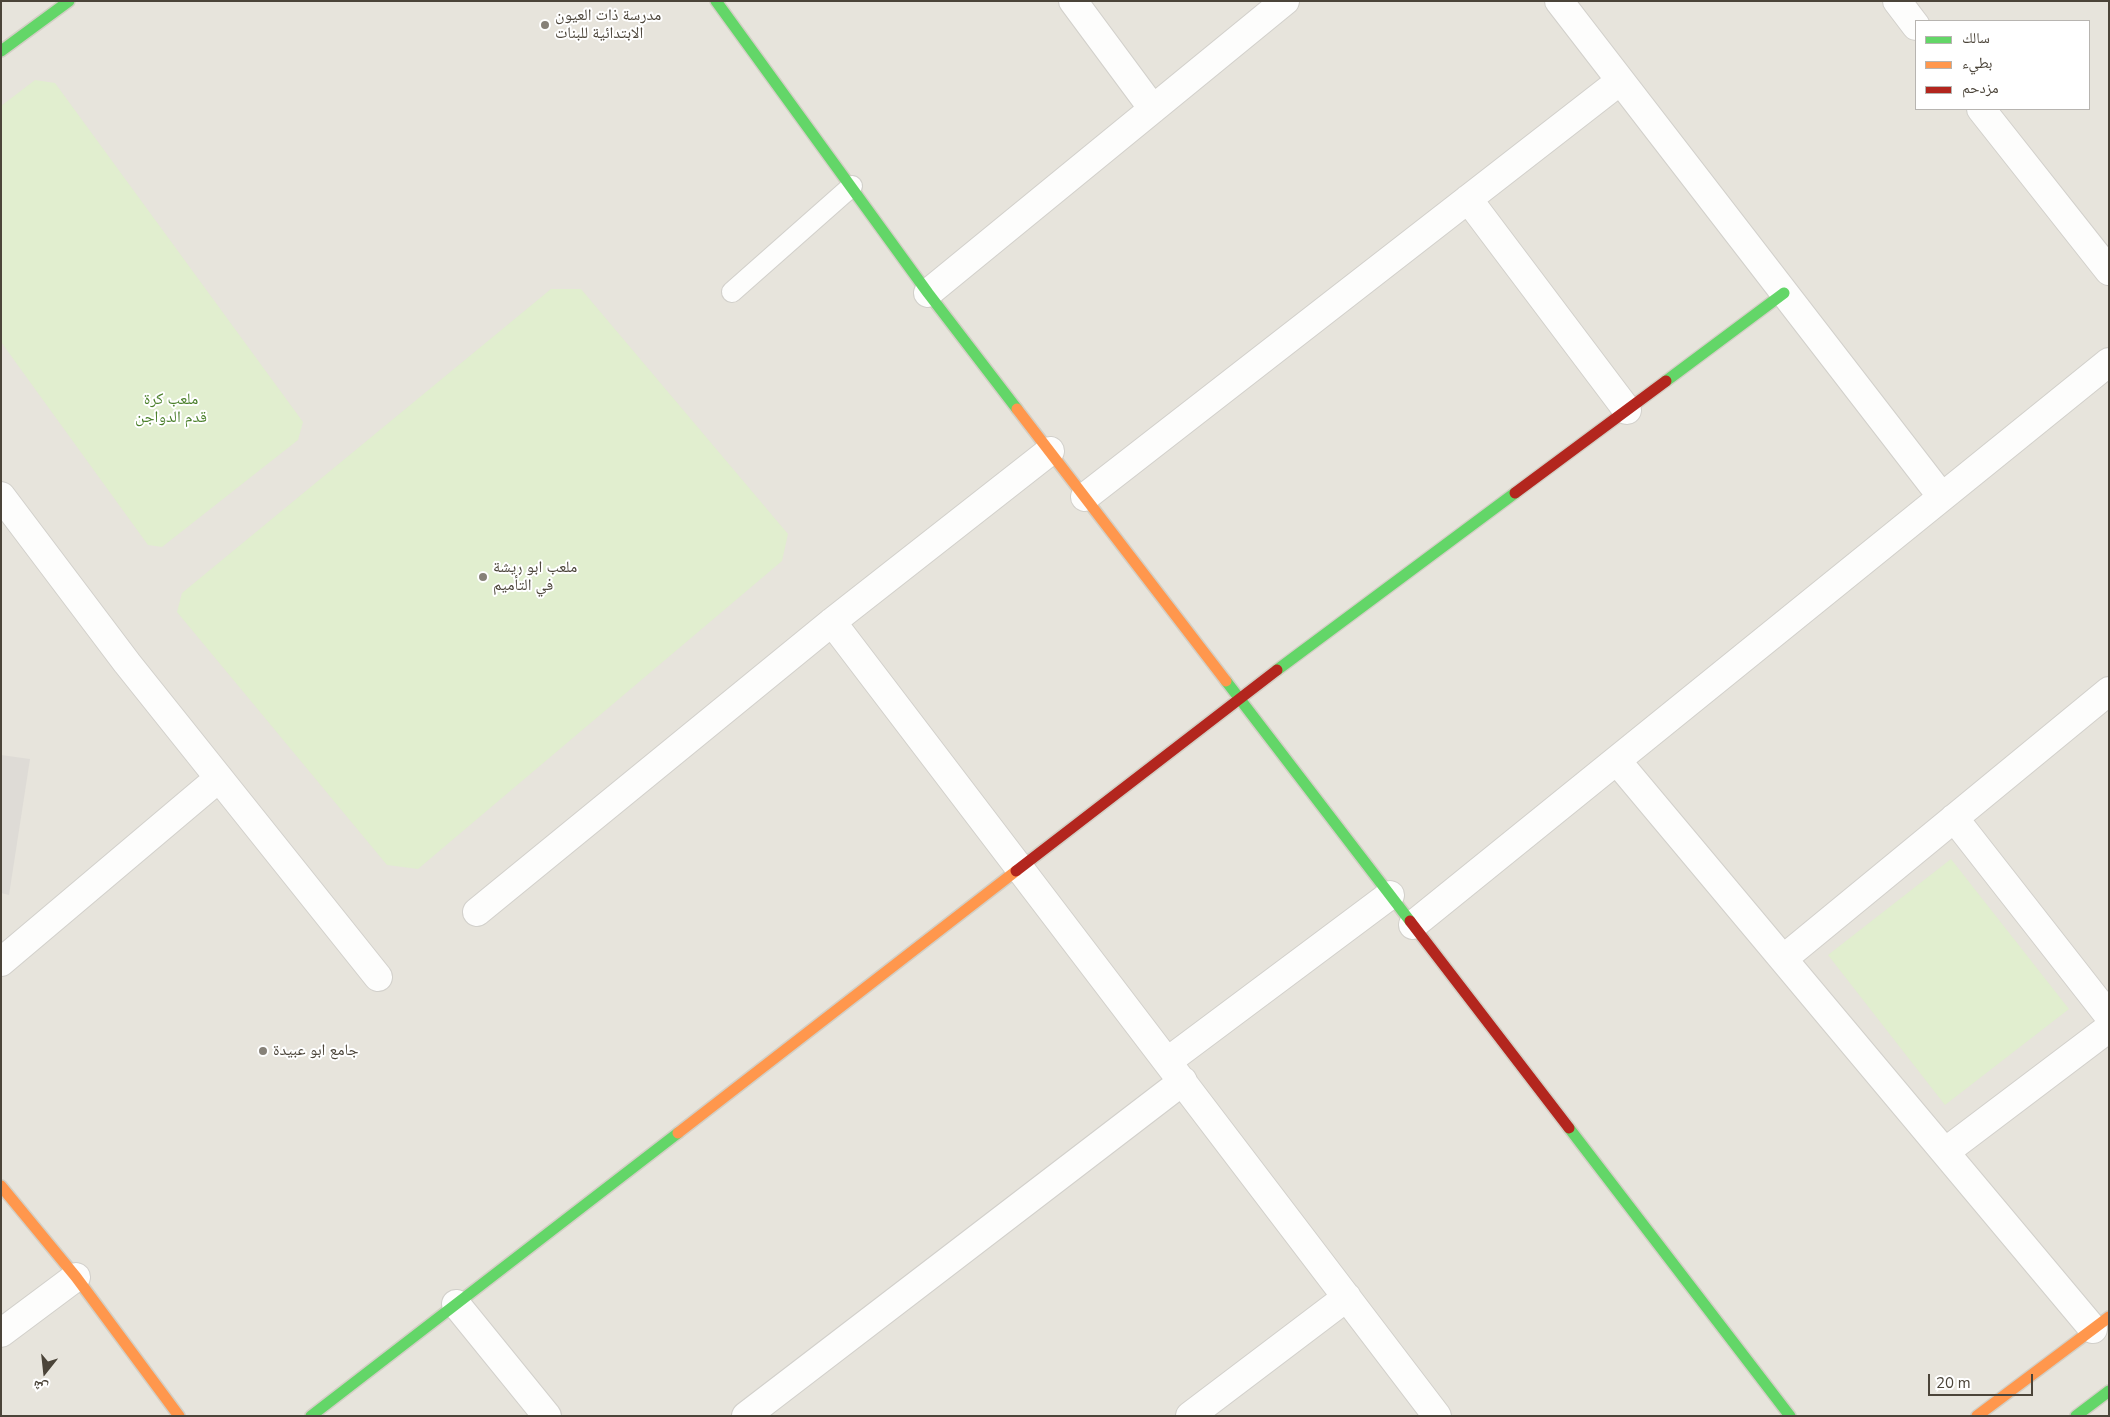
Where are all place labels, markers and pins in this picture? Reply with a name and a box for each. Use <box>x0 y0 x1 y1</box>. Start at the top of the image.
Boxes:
place label: مدرسة ذات العيون الابتدائية للبنات <box>555 6 661 44</box>
marker: مدرسة ذات العيون الابتدائية للبنات <box>539 19 551 31</box>
place label: ملعب ابو ريشة في التأميم <box>493 558 577 596</box>
marker: ملعب ابو ريشة في التأميم <box>477 571 489 583</box>
place label: جامع ابو عبيدة <box>273 1041 359 1061</box>
marker: جامع ابو عبيدة <box>257 1045 269 1057</box>

